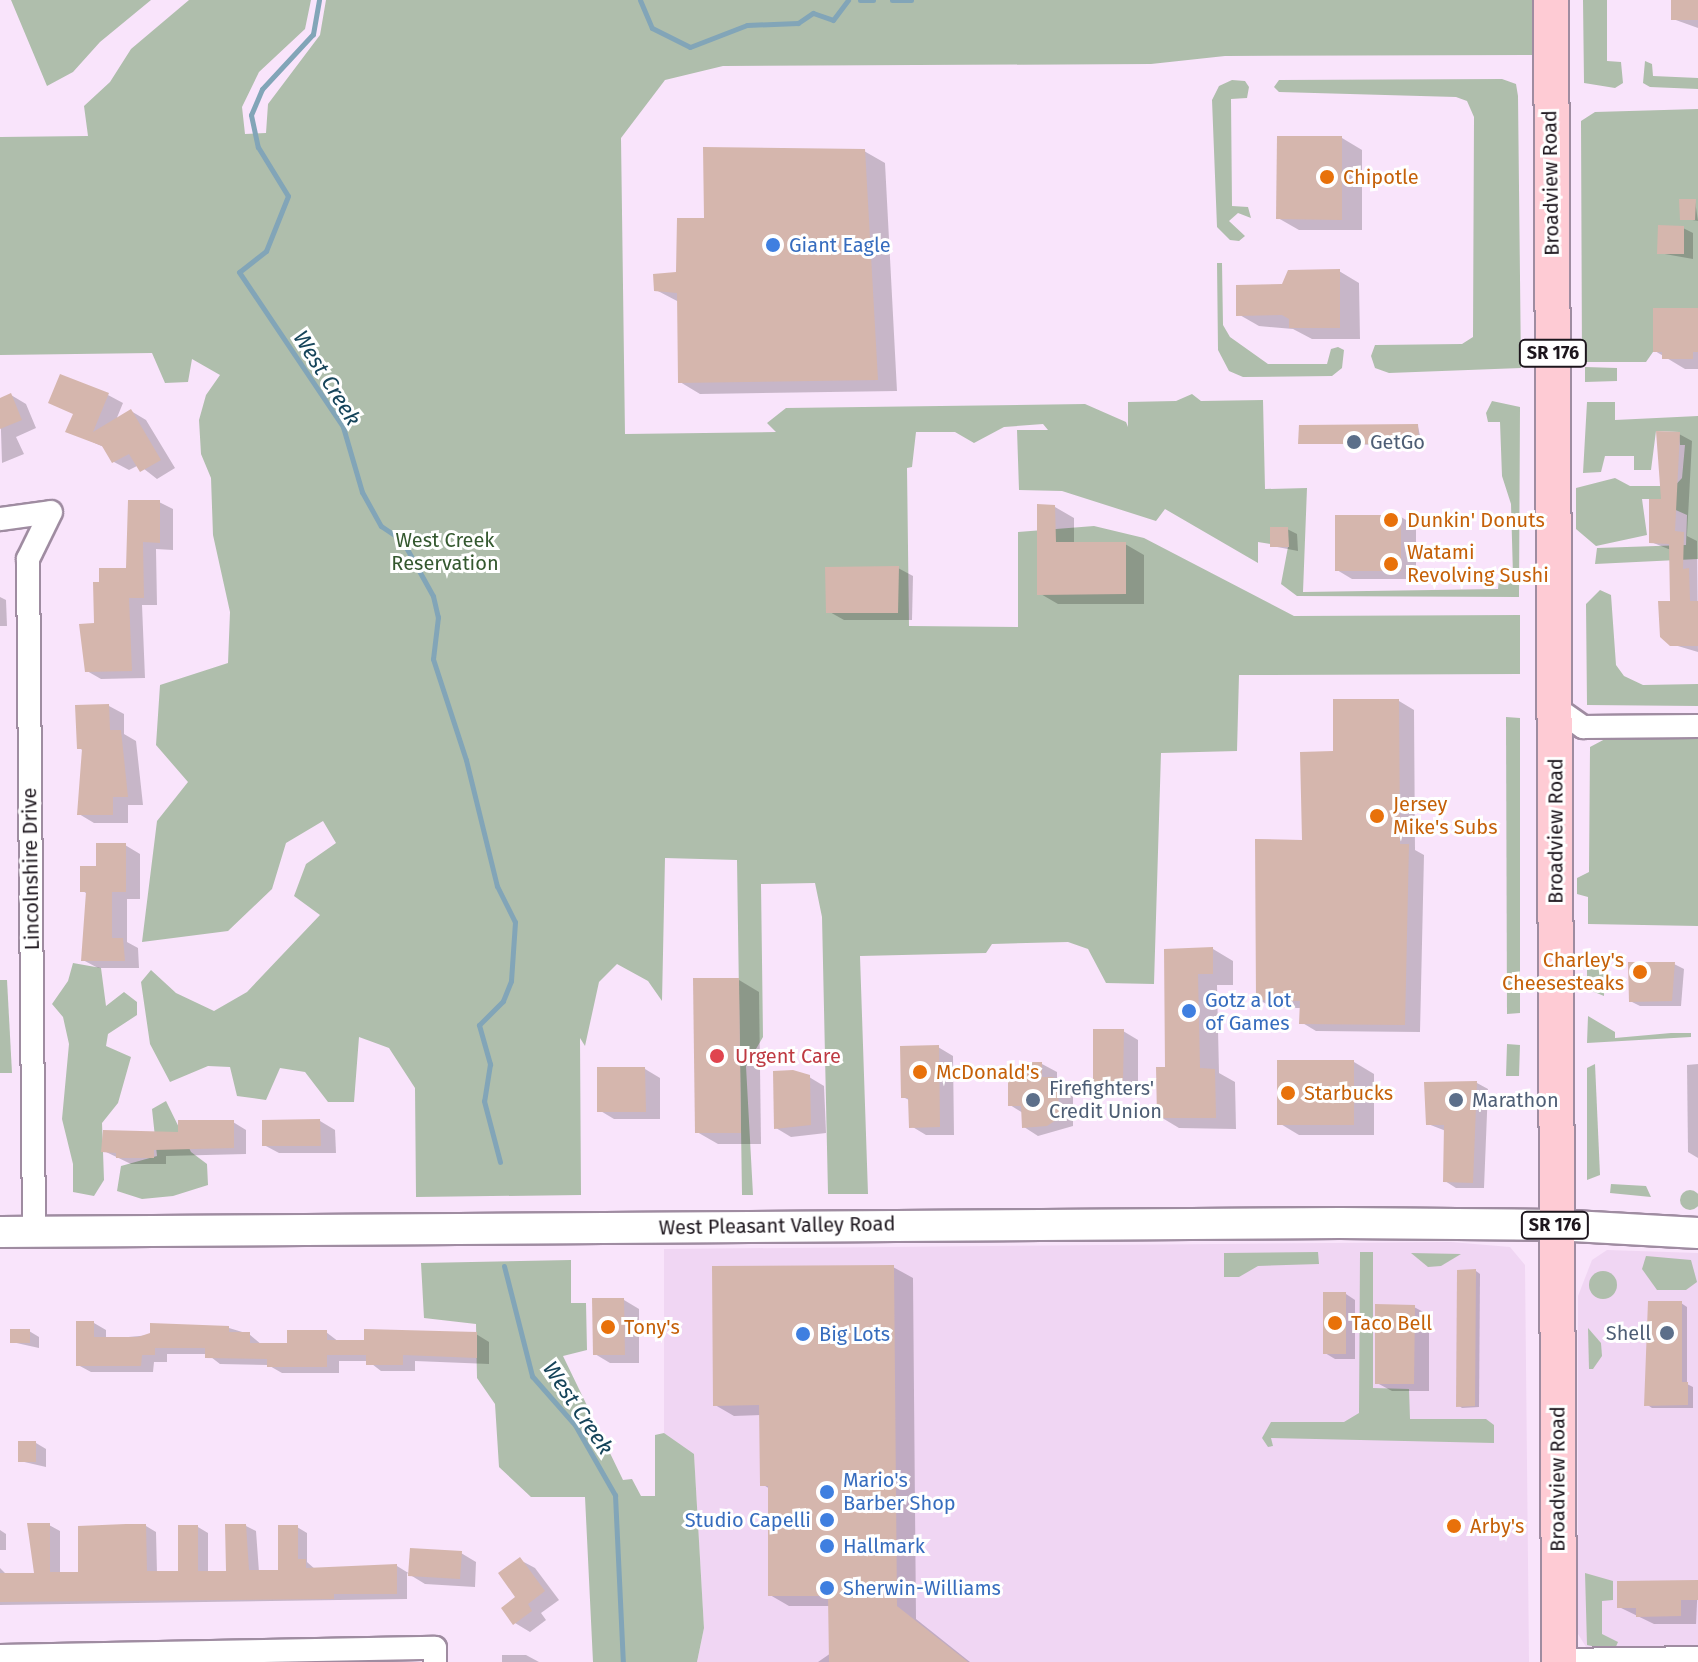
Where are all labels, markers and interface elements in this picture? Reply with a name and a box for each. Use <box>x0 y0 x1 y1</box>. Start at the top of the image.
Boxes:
street label: Broadview Road <box>1538 110 1564 256</box>
place label: Chipotle <box>1343 165 1419 189</box>
marker: Chipotle <box>1318 168 1336 186</box>
place label: Giant Eagle <box>789 233 891 257</box>
marker: Giant Eagle <box>764 236 782 254</box>
water label: West Creek <box>287 326 367 430</box>
road number: SR 176 <box>1517 339 1589 367</box>
place label: GetGo <box>1370 430 1425 454</box>
marker: GetGo <box>1345 433 1363 451</box>
place label: Dunkin' Donuts <box>1407 508 1545 532</box>
marker: Dunkin' Donuts <box>1382 511 1400 529</box>
park label: West Creek Reservation <box>391 528 499 575</box>
place label: Watami Revolving Sushi <box>1407 540 1549 587</box>
marker: Watami Revolving Sushi <box>1382 555 1400 573</box>
street label: Broadview Road <box>1544 758 1568 904</box>
street label: Lincolnshire Drive <box>18 787 44 951</box>
place label: Jersey Mike's Subs <box>1393 792 1498 839</box>
marker: Jersey Mike's Subs <box>1368 807 1386 825</box>
place label: Charley's Cheesesteaks <box>1502 948 1624 995</box>
marker: Charley's Cheesesteaks <box>1631 963 1649 981</box>
place label: Gotz a lot of Games <box>1205 988 1291 1035</box>
marker: Gotz a lot of Games <box>1180 1002 1198 1020</box>
place label: Urgent Care <box>735 1044 841 1068</box>
marker: Urgent Care <box>706 1045 728 1067</box>
place label: McDonald's <box>936 1060 1039 1084</box>
marker: McDonald's <box>911 1063 929 1081</box>
place label: Firefighters' Credit Union <box>1049 1076 1162 1123</box>
place label: Starbucks <box>1304 1081 1393 1105</box>
marker: Starbucks <box>1279 1084 1297 1102</box>
place label: Marathon <box>1472 1088 1559 1112</box>
marker: Firefighters' Credit Union <box>1024 1091 1042 1109</box>
marker: Marathon <box>1447 1091 1465 1109</box>
road number: SR 176 <box>1519 1211 1591 1239</box>
street label: West Pleasant Valley Road <box>659 1212 895 1240</box>
place label: Taco Bell <box>1351 1311 1432 1335</box>
marker: Taco Bell <box>1326 1314 1344 1332</box>
place label: Tony's <box>624 1315 680 1339</box>
marker: Tony's <box>599 1318 617 1336</box>
place label: Shell <box>1606 1321 1651 1345</box>
place label: Big Lots <box>819 1322 890 1346</box>
marker: Shell <box>1658 1324 1676 1342</box>
marker: Big Lots <box>794 1325 812 1343</box>
water label: West Creek <box>537 1356 619 1460</box>
street label: Broadview Road <box>1546 1406 1570 1552</box>
place label: Mario's Barber Shop <box>843 1468 956 1515</box>
marker: Mario's Barber Shop <box>818 1483 836 1501</box>
place label: Studio Capelli <box>685 1508 811 1532</box>
marker: Studio Capelli <box>818 1511 836 1529</box>
place label: Arby's <box>1470 1514 1524 1538</box>
marker: Arby's <box>1445 1517 1463 1535</box>
place label: Hallmark <box>843 1534 925 1558</box>
marker: Hallmark <box>818 1537 836 1555</box>
place label: Sherwin-Williams <box>843 1576 1001 1600</box>
marker: Sherwin-Williams <box>818 1579 836 1597</box>

